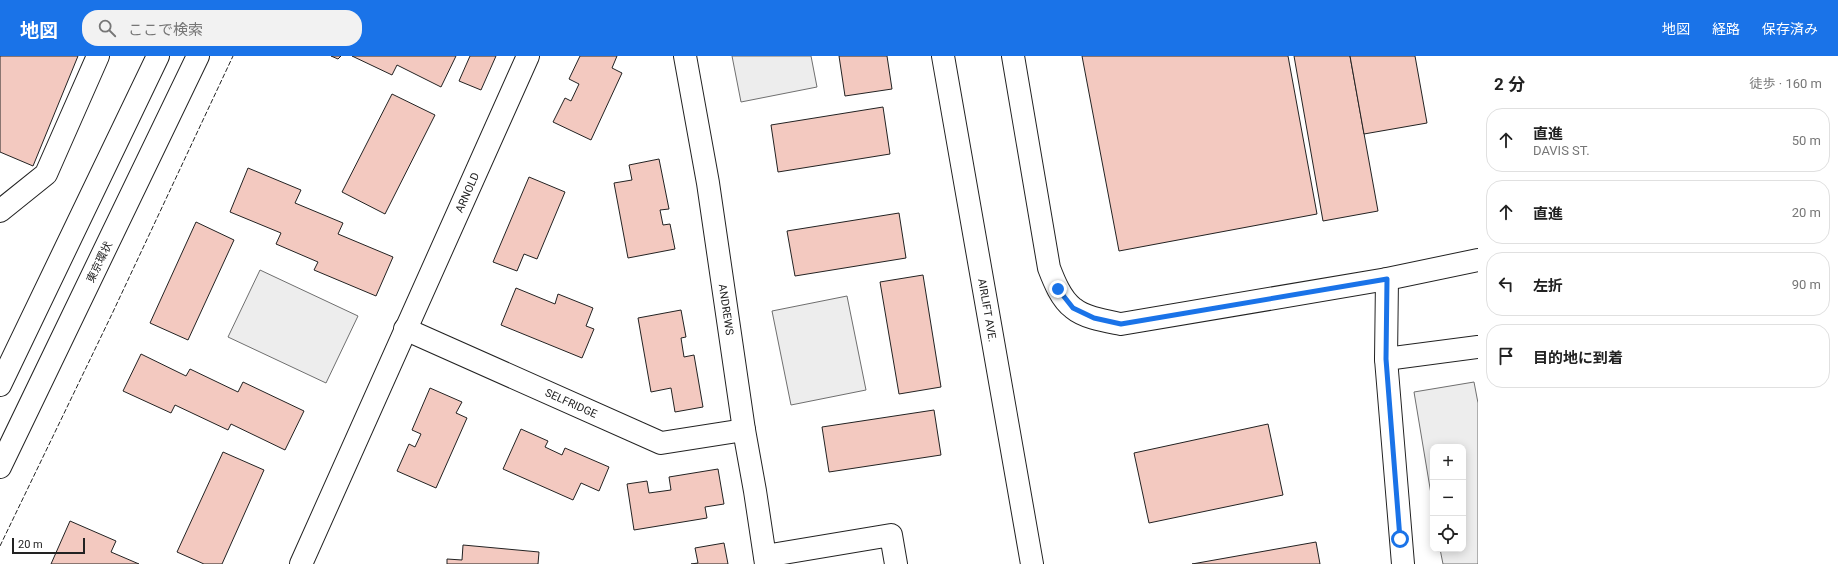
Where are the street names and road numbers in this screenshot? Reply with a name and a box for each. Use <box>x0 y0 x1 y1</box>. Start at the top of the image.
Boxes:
street label: ARNOLD <box>453 171 482 215</box>
street label: 東京環状 <box>84 239 115 285</box>
street label: AIRLIFT AVE. <box>975 278 999 343</box>
street label: ANDREWS <box>716 283 736 337</box>
street label: SELFRIDGE <box>543 386 599 421</box>

